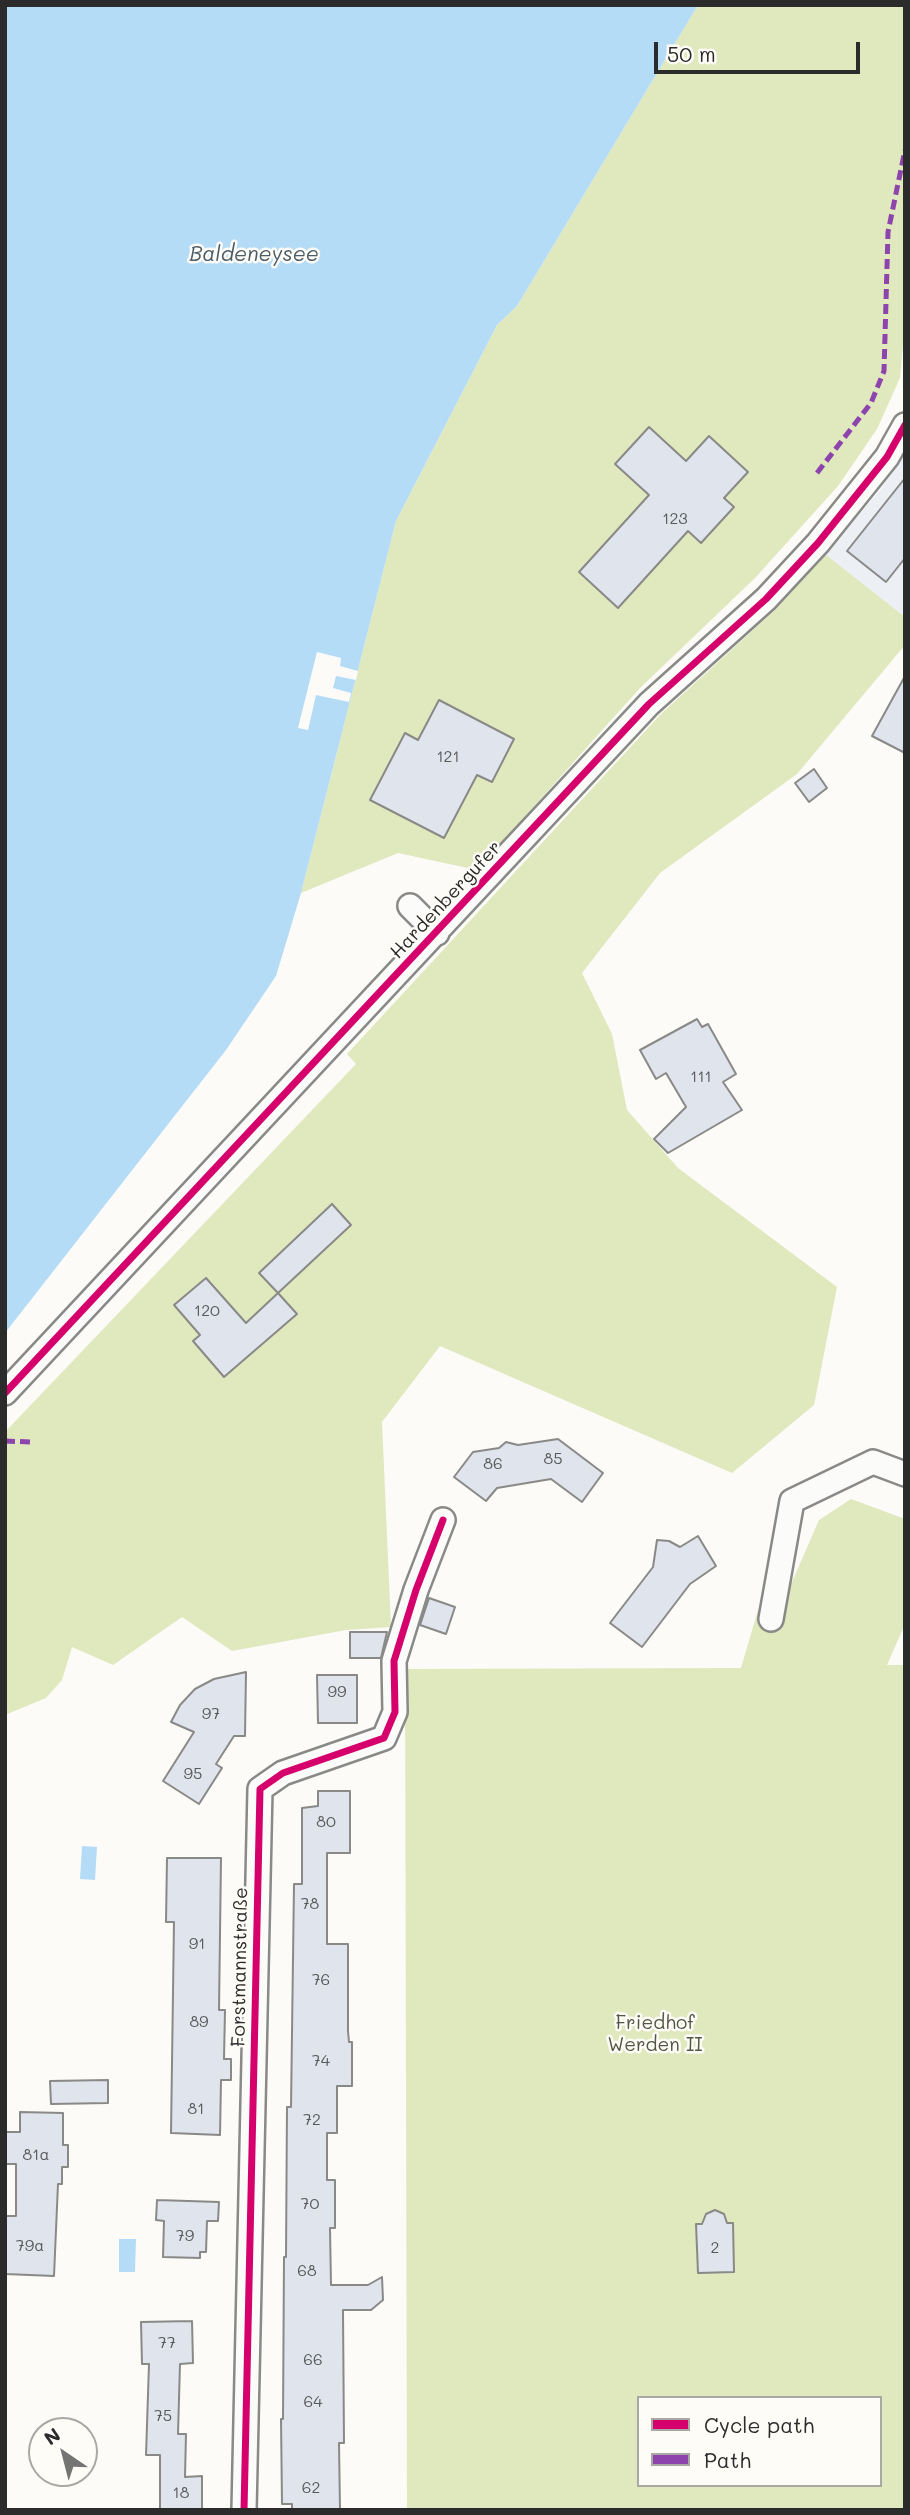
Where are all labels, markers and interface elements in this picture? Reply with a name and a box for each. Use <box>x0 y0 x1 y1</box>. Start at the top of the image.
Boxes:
scale bar <box>658 28 864 72</box>
text: 50 m <box>667 40 716 67</box>
water label: Baldeneysee <box>189 242 319 268</box>
house number: 123 <box>662 509 688 529</box>
house number: 121 <box>436 747 460 767</box>
street label: Hardenbergufer <box>386 836 506 964</box>
house number: 111 <box>690 1067 712 1087</box>
house number: 120 <box>194 1301 220 1321</box>
house number: 85 <box>543 1449 563 1469</box>
house number: 86 <box>483 1454 503 1474</box>
house number: 99 <box>328 1682 346 1702</box>
house number: 97 <box>202 1704 220 1724</box>
house number: 95 <box>184 1764 202 1784</box>
house number: 80 <box>316 1812 336 1832</box>
street label: Forstmannstraße <box>227 1887 253 2047</box>
house number: 78 <box>301 1894 319 1914</box>
house number: 91 <box>189 1934 205 1954</box>
house number: 76 <box>312 1970 330 1990</box>
house number: 89 <box>189 2012 209 2032</box>
park label: Friedhof Werden II <box>607 2012 703 2056</box>
house number: 74 <box>312 2051 330 2071</box>
house number: 81 <box>188 2099 204 2119</box>
house number: 72 <box>303 2110 321 2130</box>
house number: 81a <box>23 2145 49 2165</box>
house number: 70 <box>301 2194 319 2214</box>
house number: 79 <box>176 2226 194 2246</box>
house number: 79a <box>16 2236 44 2256</box>
house number: 2 <box>711 2238 719 2258</box>
house number: 68 <box>297 2261 317 2281</box>
house number: 77 <box>158 2333 176 2353</box>
house number: 66 <box>303 2350 323 2370</box>
house number: 64 <box>303 2392 323 2412</box>
legend <box>637 2396 882 2487</box>
house number: 75 <box>154 2406 172 2426</box>
text: Cycle path <box>704 2411 814 2438</box>
north arrow <box>28 2417 98 2487</box>
text: N <box>39 2422 65 2450</box>
text: Path <box>704 2446 751 2473</box>
house number: 62 <box>302 2478 320 2498</box>
house number: 18 <box>173 2483 189 2503</box>

